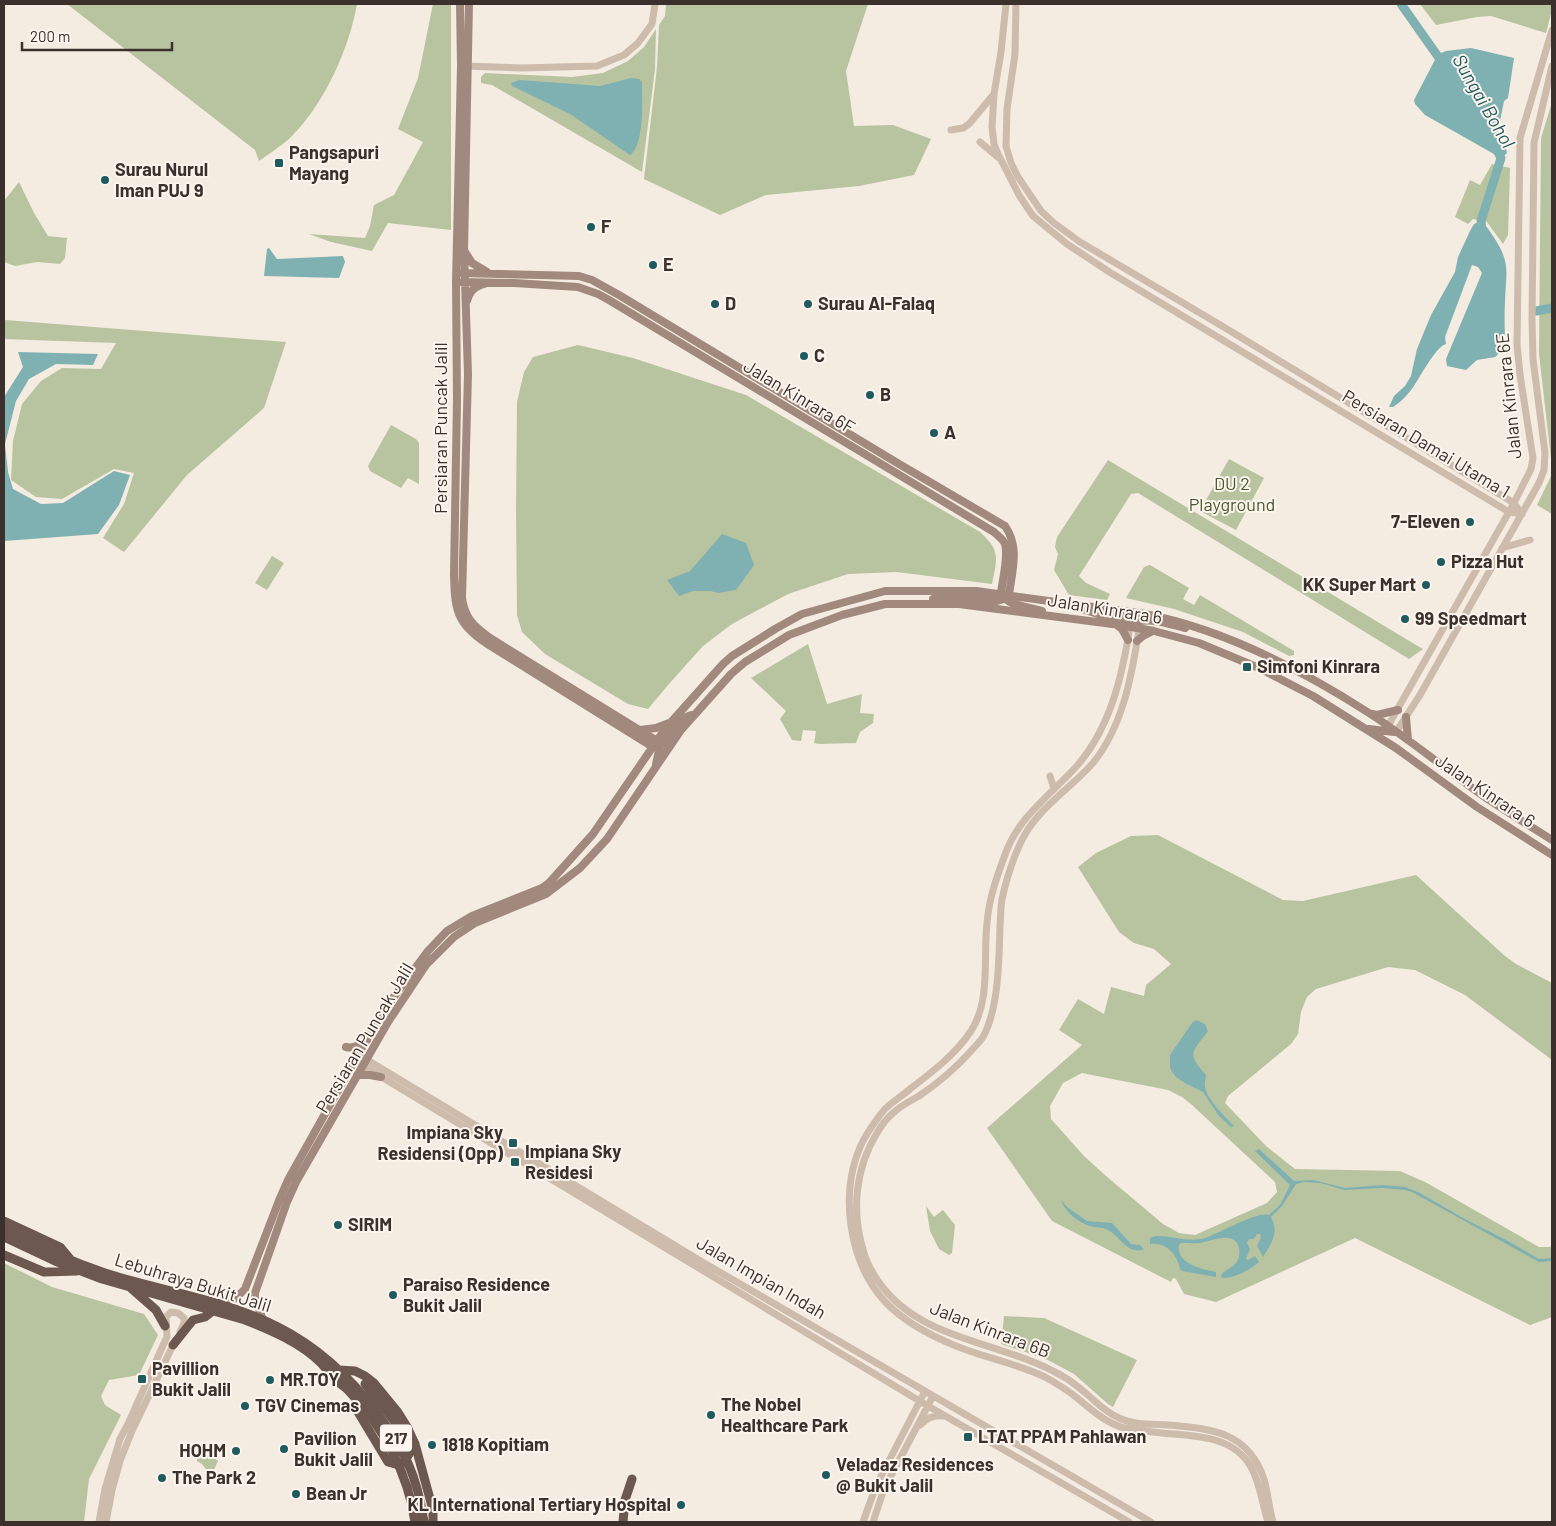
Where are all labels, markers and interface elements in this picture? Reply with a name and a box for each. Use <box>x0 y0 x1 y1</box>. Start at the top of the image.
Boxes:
scale bar <box>22 20 172 52</box>
text: 200 m <box>30 27 70 45</box>
water label: Sungai Bohol <box>1448 50 1521 152</box>
place label: Pangsapuri Mayang <box>289 141 379 184</box>
marker: Pangsapuri Mayang <box>273 157 285 169</box>
place label: Surau Nurul Iman PUJ 9 <box>115 158 208 201</box>
marker: Surau Nurul Iman PUJ 9 <box>99 174 111 186</box>
place label: F <box>601 215 611 237</box>
marker: F <box>585 221 597 233</box>
place label: E <box>663 253 674 275</box>
marker: E <box>647 259 659 271</box>
place label: D <box>725 292 736 314</box>
place label: Surau Al-Falaq <box>818 292 935 314</box>
marker: D <box>709 298 721 310</box>
marker: Surau Al-Falaq <box>802 298 814 310</box>
street label: Jalan Kinrara 6E <box>1490 332 1526 460</box>
street label: Persiaran Puncak Jalil <box>429 342 451 514</box>
place label: C <box>814 344 825 366</box>
marker: C <box>798 350 810 362</box>
street label: Jalan Kinrara 6F <box>740 354 859 438</box>
place label: B <box>880 383 891 405</box>
street label: Persiaran Damai Utama 1 <box>1339 384 1514 502</box>
marker: B <box>864 389 876 401</box>
place label: A <box>944 421 956 443</box>
marker: A <box>928 427 940 439</box>
park label: DU 2 Playground <box>1189 472 1275 515</box>
place label: 7-Eleven <box>1391 510 1460 532</box>
marker: 7-Eleven <box>1464 516 1476 528</box>
place label: Pizza Hut <box>1451 550 1524 572</box>
marker: Pizza Hut <box>1435 556 1447 568</box>
place label: KK Super Mart <box>1303 573 1416 595</box>
marker: KK Super Mart <box>1420 579 1432 591</box>
street label: Jalan Kinrara 6 <box>1046 588 1164 628</box>
place label: 99 Speedmart <box>1415 607 1527 629</box>
marker: 99 Speedmart <box>1399 613 1411 625</box>
place label: Simfoni Kinrara <box>1257 655 1380 677</box>
marker: Simfoni Kinrara <box>1241 661 1253 673</box>
street label: Jalan Kinrara 6 <box>1431 749 1540 832</box>
street label: Persiaran Puncak Jalil <box>311 958 418 1117</box>
place label: Impiana Sky Residensi (Opp) <box>378 1121 504 1164</box>
marker: Impiana Sky Residensi (Opp) <box>507 1137 519 1149</box>
place label: Impiana Sky Residesi <box>525 1140 621 1183</box>
marker: Impiana Sky Residesi <box>509 1156 521 1168</box>
place label: SIRIM <box>348 1213 392 1235</box>
marker: SIRIM <box>332 1219 344 1231</box>
street label: Jalan Impian Indah <box>693 1231 830 1323</box>
street label: Lebuhraya Bukit Jalil <box>112 1248 274 1316</box>
place label: Paraiso Residence Bukit Jalil <box>403 1273 550 1316</box>
marker: Paraiso Residence Bukit Jalil <box>387 1289 399 1301</box>
street label: Jalan Kinrara 6B <box>927 1296 1054 1362</box>
place label: Pavillion Bukit Jalil <box>152 1357 231 1400</box>
place label: MR.TOY <box>280 1368 339 1390</box>
marker: Pavillion Bukit Jalil <box>136 1373 148 1385</box>
marker: MR.TOY <box>264 1374 276 1386</box>
place label: The Nobel Healthcare Park <box>721 1393 849 1436</box>
place label: TGV Cinemas <box>255 1394 359 1416</box>
marker: TGV Cinemas <box>239 1400 251 1412</box>
marker: The Nobel Healthcare Park <box>705 1409 717 1421</box>
road number: 217 <box>380 1425 412 1452</box>
place label: LTAT PPAM Pahlawan <box>978 1425 1146 1447</box>
place label: Pavilion Bukit Jalil <box>294 1427 373 1470</box>
marker: LTAT PPAM Pahlawan <box>962 1431 974 1443</box>
place label: 1818 Kopitiam <box>442 1433 549 1455</box>
place label: HOHM <box>179 1439 226 1461</box>
marker: 1818 Kopitiam <box>426 1439 438 1451</box>
marker: Pavilion Bukit Jalil <box>278 1443 290 1455</box>
marker: HOHM <box>230 1445 242 1457</box>
place label: Veladaz Residences @ Bukit Jalil <box>836 1453 994 1496</box>
place label: The Park 2 <box>172 1466 256 1488</box>
marker: Veladaz Residences @ Bukit Jalil <box>820 1469 832 1481</box>
marker: The Park 2 <box>156 1472 168 1484</box>
place label: Bean Jr <box>306 1482 367 1504</box>
marker: Bean Jr <box>290 1488 302 1500</box>
place label: KL International Tertiary Hospital <box>407 1493 671 1515</box>
marker: KL International Tertiary Hospital <box>675 1499 687 1511</box>

